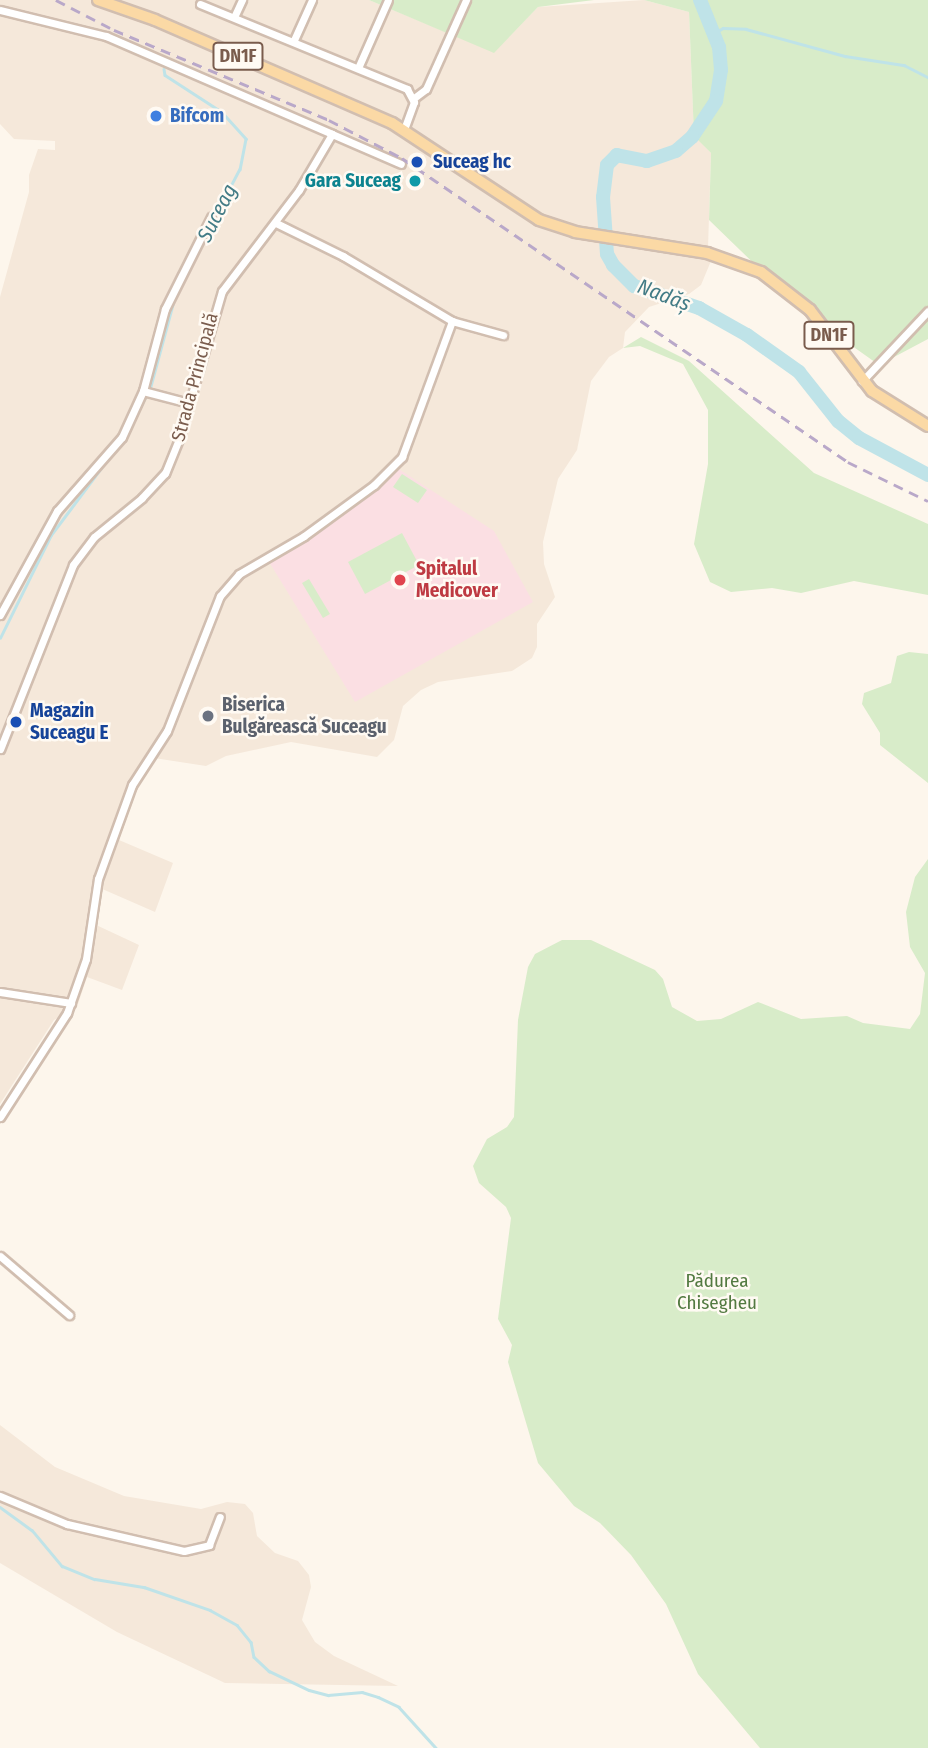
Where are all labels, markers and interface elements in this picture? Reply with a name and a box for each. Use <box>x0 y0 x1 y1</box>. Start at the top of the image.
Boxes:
road number: DN1F <box>212 42 264 70</box>
place label: Bifcom <box>170 105 224 127</box>
marker: Bifcom <box>148 108 164 124</box>
place label: Suceag hc <box>433 151 511 173</box>
marker: Suceag hc <box>407 152 427 172</box>
place label: Gara Suceag <box>305 170 401 192</box>
marker: Gara Suceag <box>407 173 423 189</box>
water label: Suceag <box>192 180 242 246</box>
water label: Nadăș <box>634 273 694 317</box>
street label: Strada Principală <box>167 310 223 444</box>
road number: DN1F <box>803 320 855 349</box>
place label: Spitalul Medicover <box>416 558 498 602</box>
marker: Spitalul Medicover <box>390 570 410 590</box>
place label: Biserica Bulgărească Suceagu <box>222 694 387 738</box>
place label: Magazin Suceagu E <box>30 700 108 744</box>
marker: Biserica Bulgărească Suceagu <box>200 708 216 724</box>
marker: Magazin Suceagu E <box>8 714 24 730</box>
park label: Pădurea Chisegheu <box>677 1270 757 1314</box>

